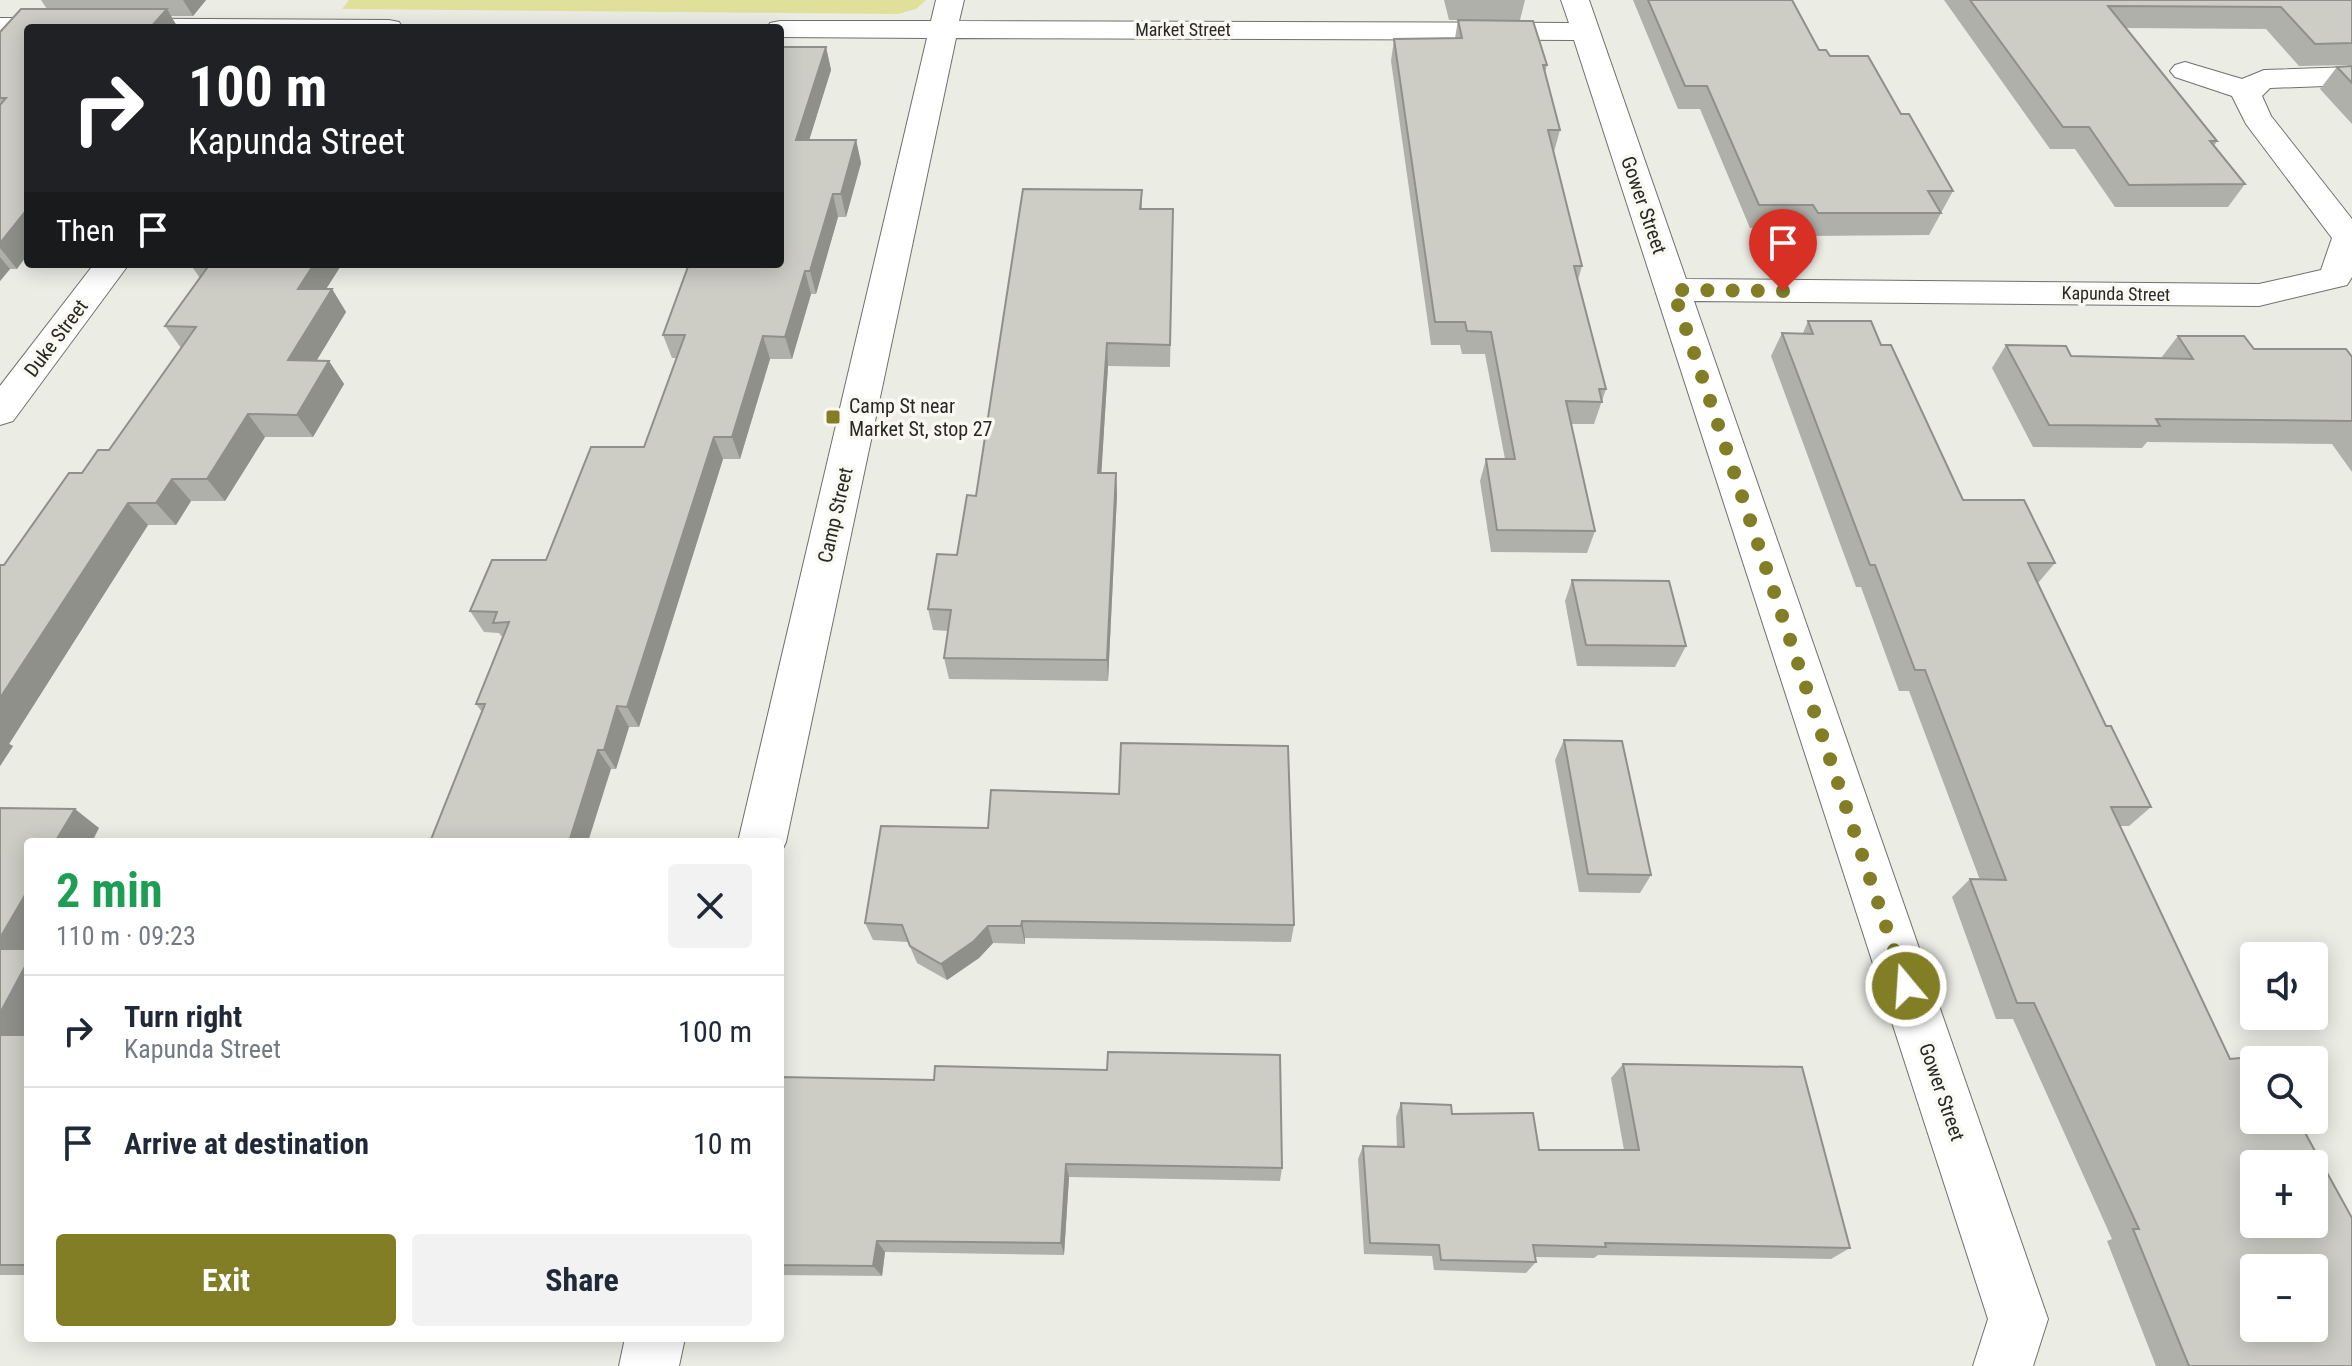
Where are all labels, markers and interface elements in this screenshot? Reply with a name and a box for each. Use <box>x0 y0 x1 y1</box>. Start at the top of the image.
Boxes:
street label: Market Street <box>1135 19 1231 40</box>
text: 100 m <box>188 54 327 120</box>
icon: right <box>56 56 160 160</box>
text: Kapunda Street <box>188 121 405 163</box>
street label: Gower Street <box>1616 153 1672 257</box>
icon: arrive <box>131 208 175 252</box>
pin <box>1749 209 1817 291</box>
text: Then <box>56 213 115 248</box>
icon: arrive <box>1761 221 1805 265</box>
street label: Kapunda Street <box>2062 282 2170 305</box>
street label: Duke Street <box>19 294 93 381</box>
place label: Camp St near Market St, stop 27 <box>849 394 992 441</box>
marker: Camp St near Market St, stop 27 <box>824 408 842 426</box>
street label: Camp Street <box>812 465 858 565</box>
text: 2 min <box>56 862 163 919</box>
button: close <box>668 864 752 948</box>
text: 110 m · 09:23 <box>56 921 196 951</box>
map controls <box>2240 942 2328 1342</box>
button: sound <box>2240 942 2328 1030</box>
position arrow <box>1864 944 1948 1028</box>
text: Turn right <box>124 999 242 1034</box>
icon: right <box>56 1009 100 1053</box>
text: 100 m <box>678 1014 752 1049</box>
text: Kapunda Street <box>124 1034 281 1064</box>
street label: Gower Street <box>1914 1040 1970 1144</box>
button: search <box>2240 1046 2328 1134</box>
icon: arrive <box>56 1121 100 1165</box>
text: Arrive at destination <box>124 1126 369 1161</box>
text: 10 m <box>693 1126 752 1161</box>
button: + <box>2240 1150 2328 1238</box>
button: Exit <box>56 1234 396 1326</box>
button: Share <box>412 1234 752 1326</box>
button: − <box>2240 1254 2328 1342</box>

